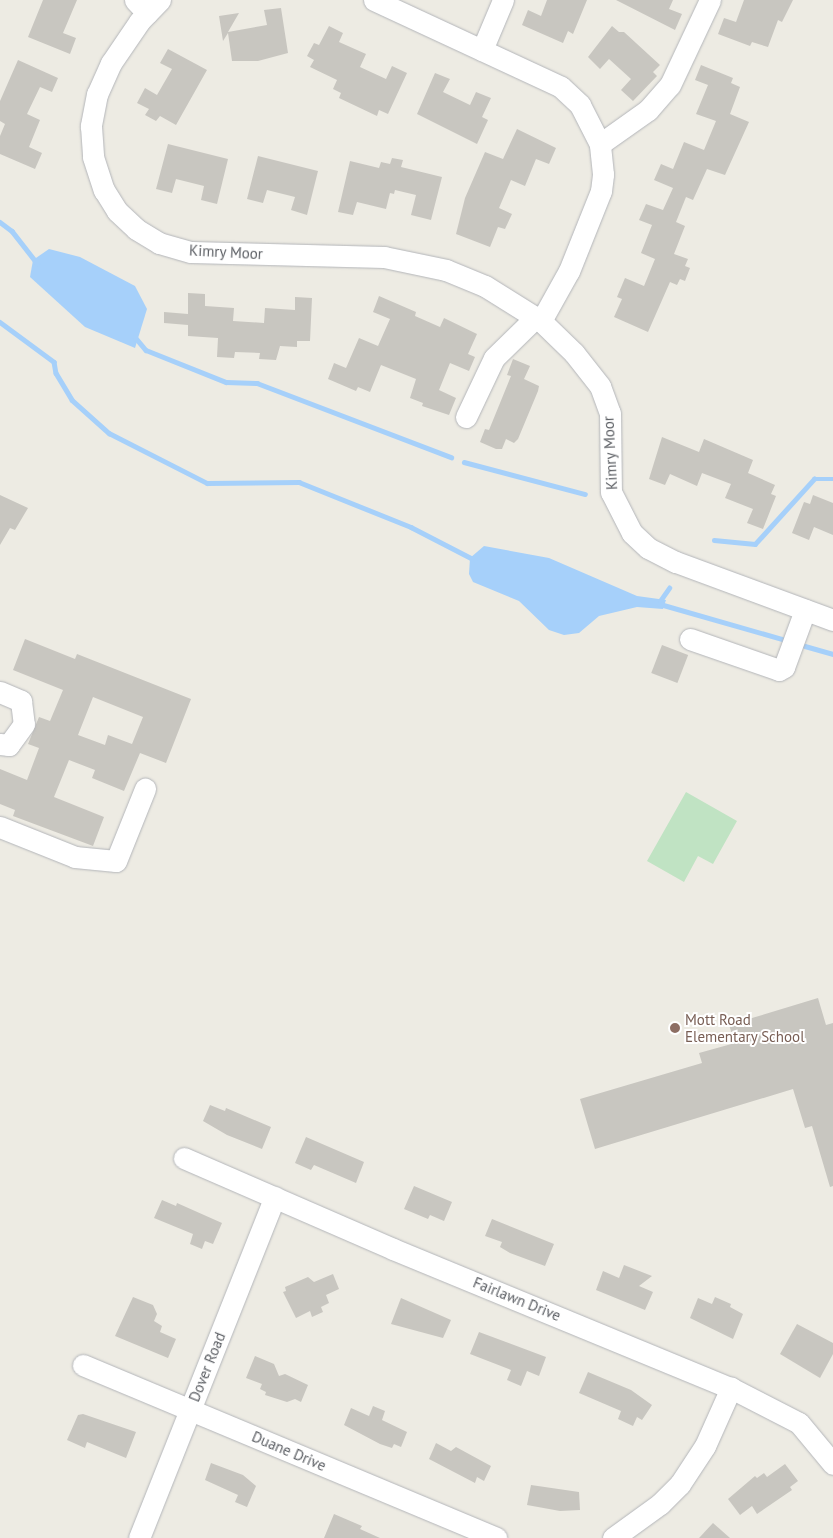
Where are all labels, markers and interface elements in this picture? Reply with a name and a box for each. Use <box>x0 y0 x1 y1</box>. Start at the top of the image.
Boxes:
street label: Kimry Moor <box>188 241 264 263</box>
street label: Kimry Moor <box>599 415 621 491</box>
place label: Mott Road Elementary School <box>685 1010 805 1045</box>
marker: Mott Road Elementary School <box>669 1022 681 1034</box>
street label: Fairlawn Drive <box>471 1273 563 1325</box>
street label: Dover Road <box>185 1330 229 1404</box>
street label: Duane Drive <box>249 1427 329 1475</box>

